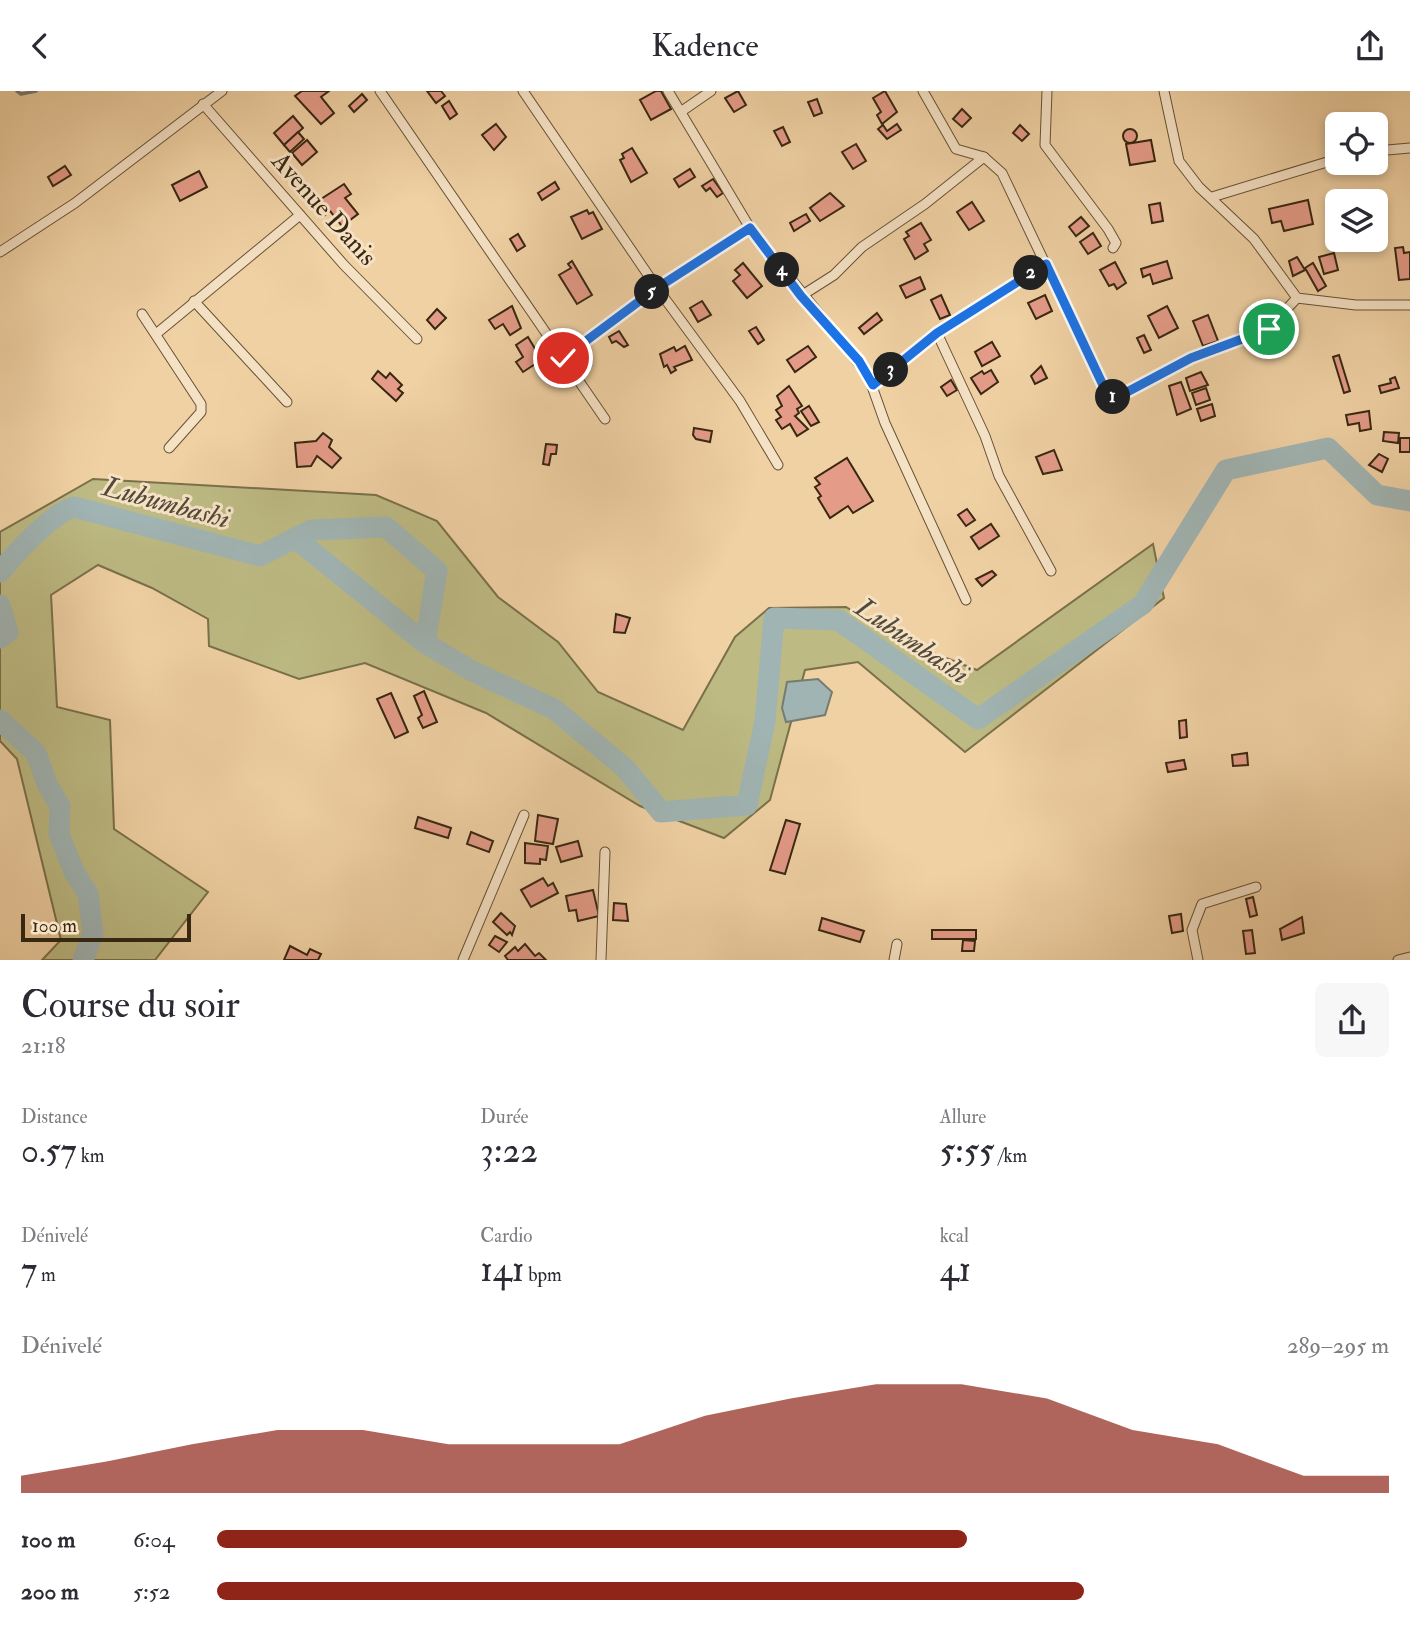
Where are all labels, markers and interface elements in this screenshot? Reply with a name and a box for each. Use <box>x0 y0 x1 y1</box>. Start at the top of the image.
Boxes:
text: Kadence <box>651 26 759 66</box>
icon: back <box>21 27 59 65</box>
icon: share <box>1351 27 1389 65</box>
map controls <box>1325 112 1388 252</box>
button: locate <box>1325 112 1388 175</box>
street label: Avenue Danis <box>264 145 383 272</box>
button: layers <box>1325 189 1388 252</box>
pin: 4 <box>764 253 800 287</box>
pin: 2 <box>1014 255 1048 291</box>
text: 4 <box>776 257 787 281</box>
text: 2 <box>1026 260 1035 284</box>
pin: 5 <box>634 275 670 309</box>
text: 5 <box>647 279 656 303</box>
pin <box>1239 299 1299 359</box>
icon: arrive <box>1250 310 1288 348</box>
pin <box>533 328 593 388</box>
icon: check <box>544 339 582 377</box>
pin: 3 <box>874 353 908 387</box>
text: 3 <box>887 357 894 381</box>
pin: 1 <box>1096 379 1130 415</box>
text: 1 <box>1109 384 1116 408</box>
water label: Lubumbashi <box>98 469 234 537</box>
water label: Lubumbashi <box>848 590 976 692</box>
scale bar <box>21 911 191 943</box>
text: 100 m <box>32 914 77 938</box>
text: Course du soir <box>21 981 240 1029</box>
button: share <box>1315 983 1389 1057</box>
text: 21:18 <box>21 1031 66 1060</box>
text: Distance <box>21 1105 87 1129</box>
text: Durée <box>480 1105 529 1129</box>
text: Allure <box>940 1105 986 1129</box>
text: 0.57 <box>21 1129 77 1173</box>
text: 3:22 <box>480 1129 538 1173</box>
text: 5:55 <box>940 1129 994 1173</box>
text: km <box>77 1144 104 1168</box>
text: /km <box>994 1144 1027 1168</box>
text: Dénivelé <box>21 1224 88 1248</box>
text: Cardio <box>480 1224 532 1248</box>
text: kcal <box>940 1224 969 1248</box>
text: 7 <box>21 1248 37 1292</box>
text: 141 <box>480 1248 524 1292</box>
text: 41 <box>940 1248 971 1292</box>
text: m <box>37 1263 56 1287</box>
text: bpm <box>524 1263 562 1287</box>
text: Dénivelé <box>21 1331 102 1360</box>
text: 289–295 m <box>1287 1331 1389 1360</box>
text: 100 m <box>21 1525 75 1554</box>
text: 6:04 <box>133 1525 174 1554</box>
text: 200 m <box>21 1577 79 1606</box>
text: 5:52 <box>133 1577 170 1606</box>

